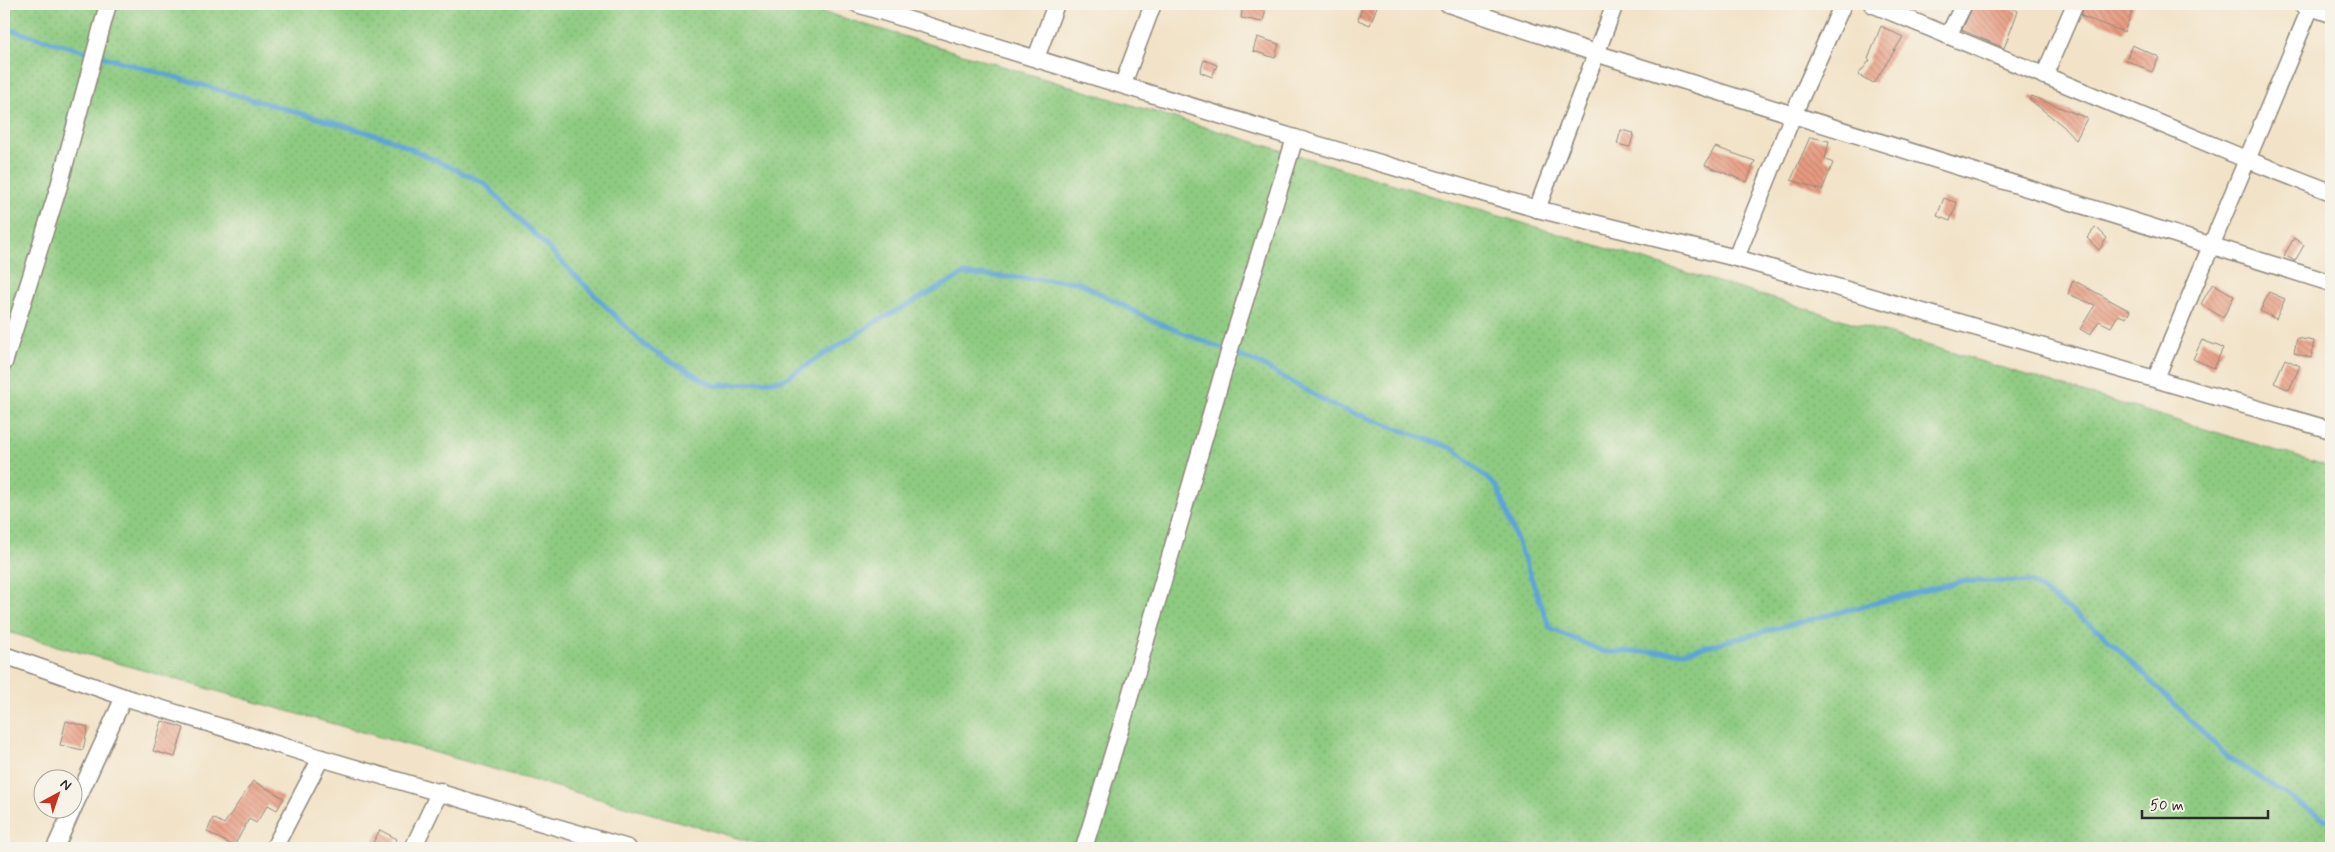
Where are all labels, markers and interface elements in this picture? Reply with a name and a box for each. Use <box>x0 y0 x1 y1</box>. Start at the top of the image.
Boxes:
north arrow <box>32 770 82 820</box>
text: N <box>56 775 75 795</box>
scale bar <box>2142 787 2269 819</box>
text: 50 m <box>2150 796 2184 816</box>

